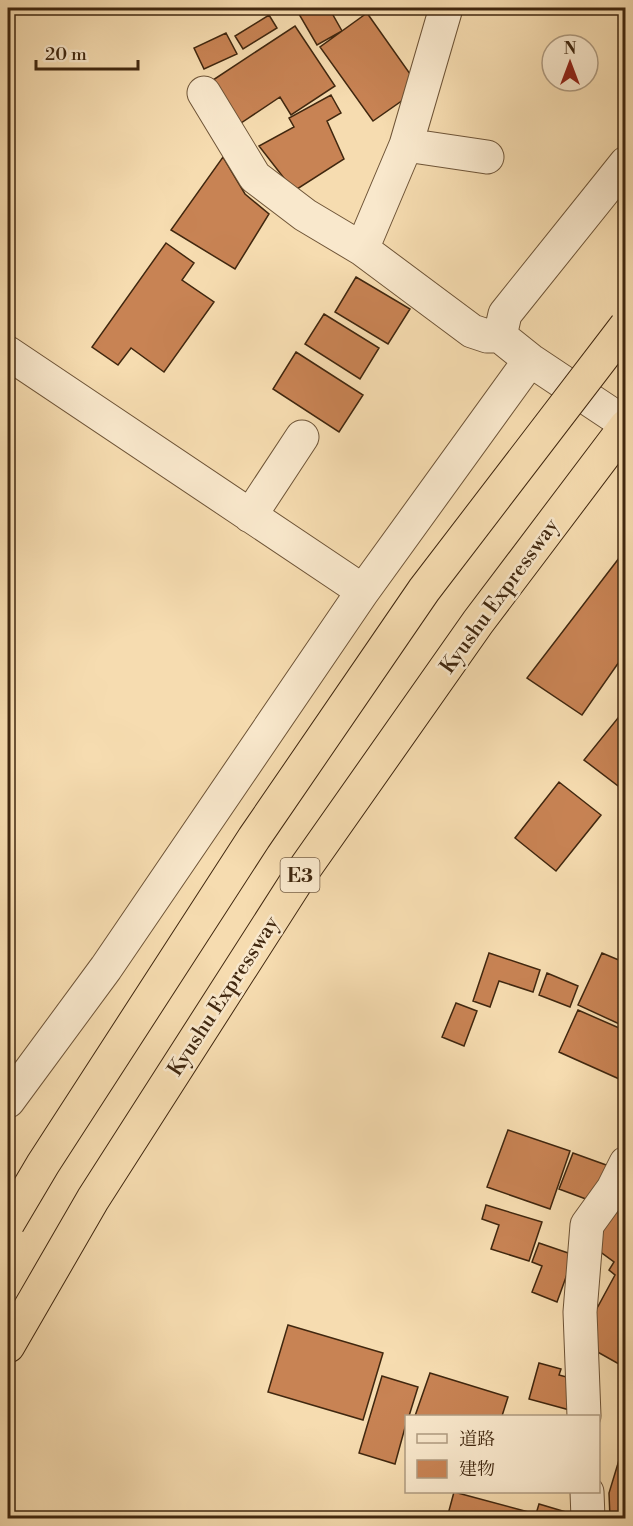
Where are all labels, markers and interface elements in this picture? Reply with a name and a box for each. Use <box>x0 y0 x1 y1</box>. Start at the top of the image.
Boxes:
scale bar <box>36 33 138 71</box>
north arrow <box>540 33 600 93</box>
text: N <box>564 39 577 59</box>
text: 20 m <box>45 43 87 66</box>
street label: Kyushu Expressway <box>435 513 565 679</box>
road number: E3 <box>280 858 320 892</box>
street label: Kyushu Expressway <box>162 911 286 1081</box>
legend <box>405 1415 600 1493</box>
text: 道路 <box>459 1428 495 1451</box>
text: 建物 <box>459 1458 495 1481</box>

